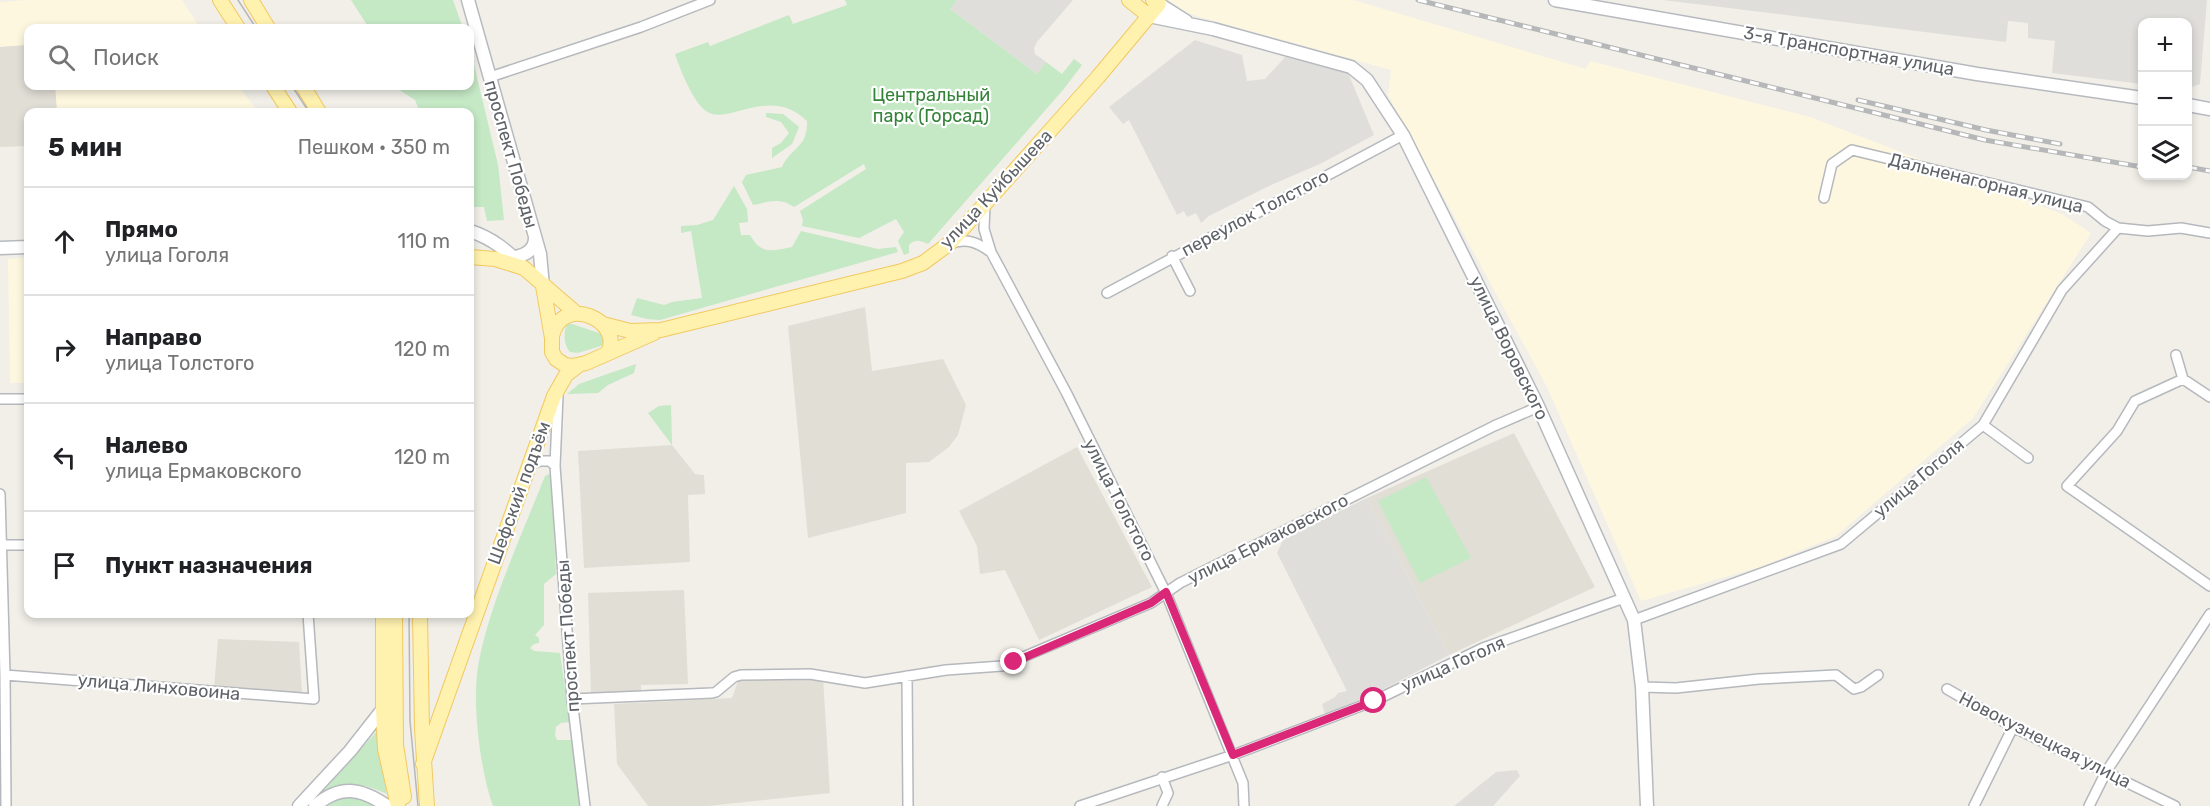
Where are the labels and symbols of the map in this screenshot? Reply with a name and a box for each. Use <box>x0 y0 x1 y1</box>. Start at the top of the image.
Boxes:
street label: 3-я Транспортная улица <box>1742 22 1956 80</box>
street label: проспект Победы <box>479 77 543 231</box>
park label: Центральный парк (Горсад) <box>872 84 990 127</box>
street label: улица Куйбышева <box>935 125 1057 253</box>
street label: Дальненагорная улица <box>1887 148 2085 218</box>
street label: переулок Толстого <box>1178 165 1332 261</box>
street label: улица Воровского <box>1465 273 1553 423</box>
street label: Шефский подъём <box>483 418 555 568</box>
street label: улица Гоголя <box>1869 434 1969 522</box>
street label: улица Толстого <box>1079 435 1159 565</box>
street label: улица Ермаковского <box>1184 489 1352 589</box>
street label: проспект Победы <box>552 559 584 713</box>
street label: улица Гоголя <box>1398 631 1508 697</box>
route end <box>1000 648 1026 674</box>
street label: улица Линховоина <box>77 669 241 705</box>
route start <box>1360 687 1386 713</box>
street label: Новокузнецкая улица <box>1955 687 2135 793</box>

